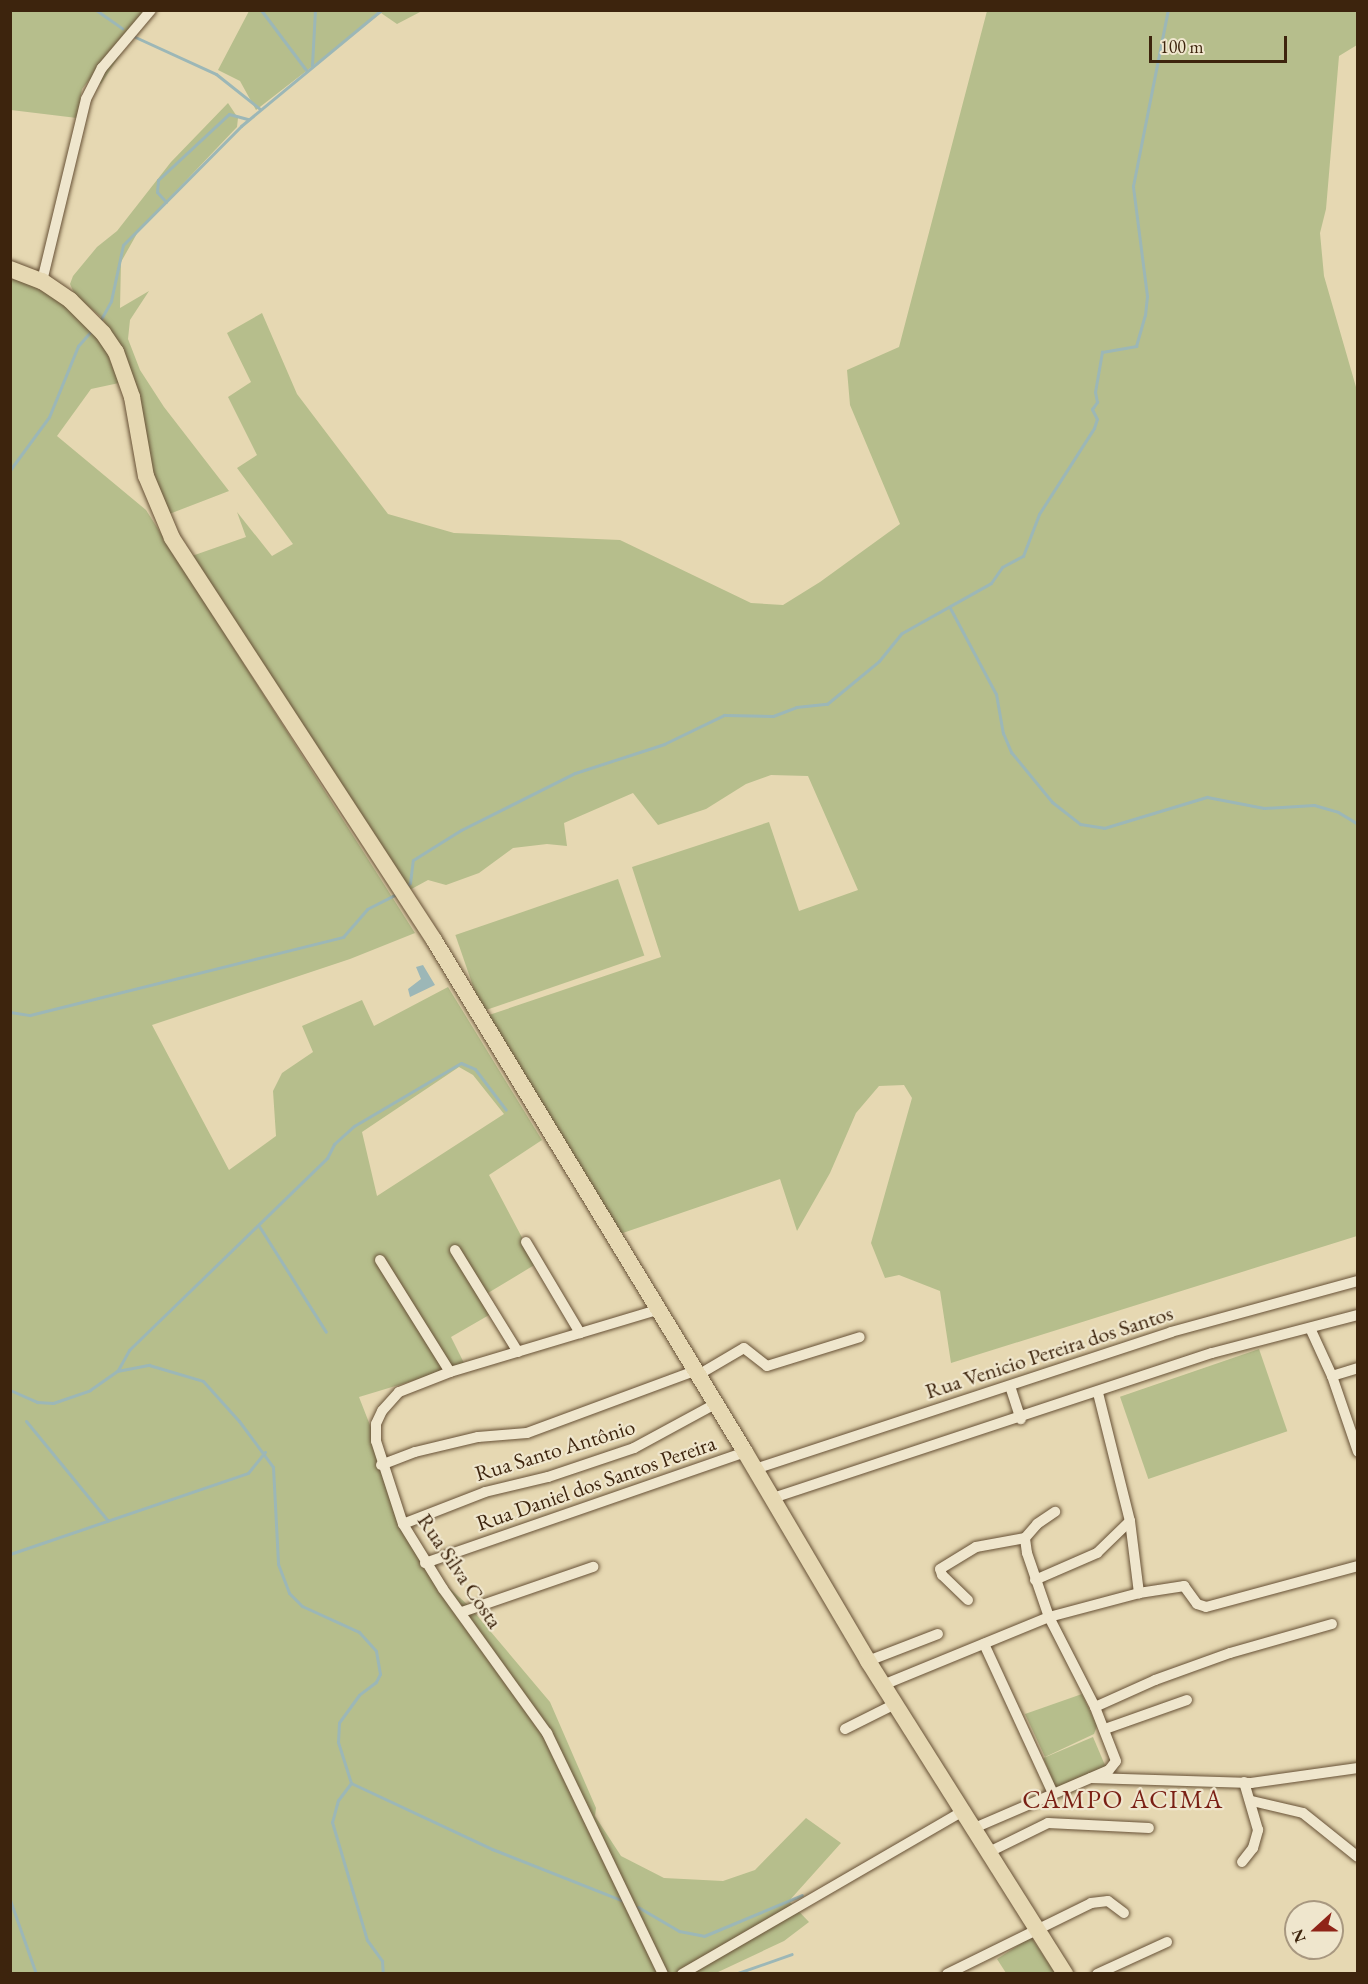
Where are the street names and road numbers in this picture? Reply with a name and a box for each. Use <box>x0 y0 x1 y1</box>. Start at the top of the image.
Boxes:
street label: Rua Venicio Pereira dos Santos <box>922 1299 1176 1405</box>
street label: Rua Santo Antônio <box>472 1413 638 1487</box>
street label: Rua Daniel dos Santos Pereira <box>473 1430 719 1536</box>
street label: Rua Silva Costa <box>412 1508 508 1634</box>

